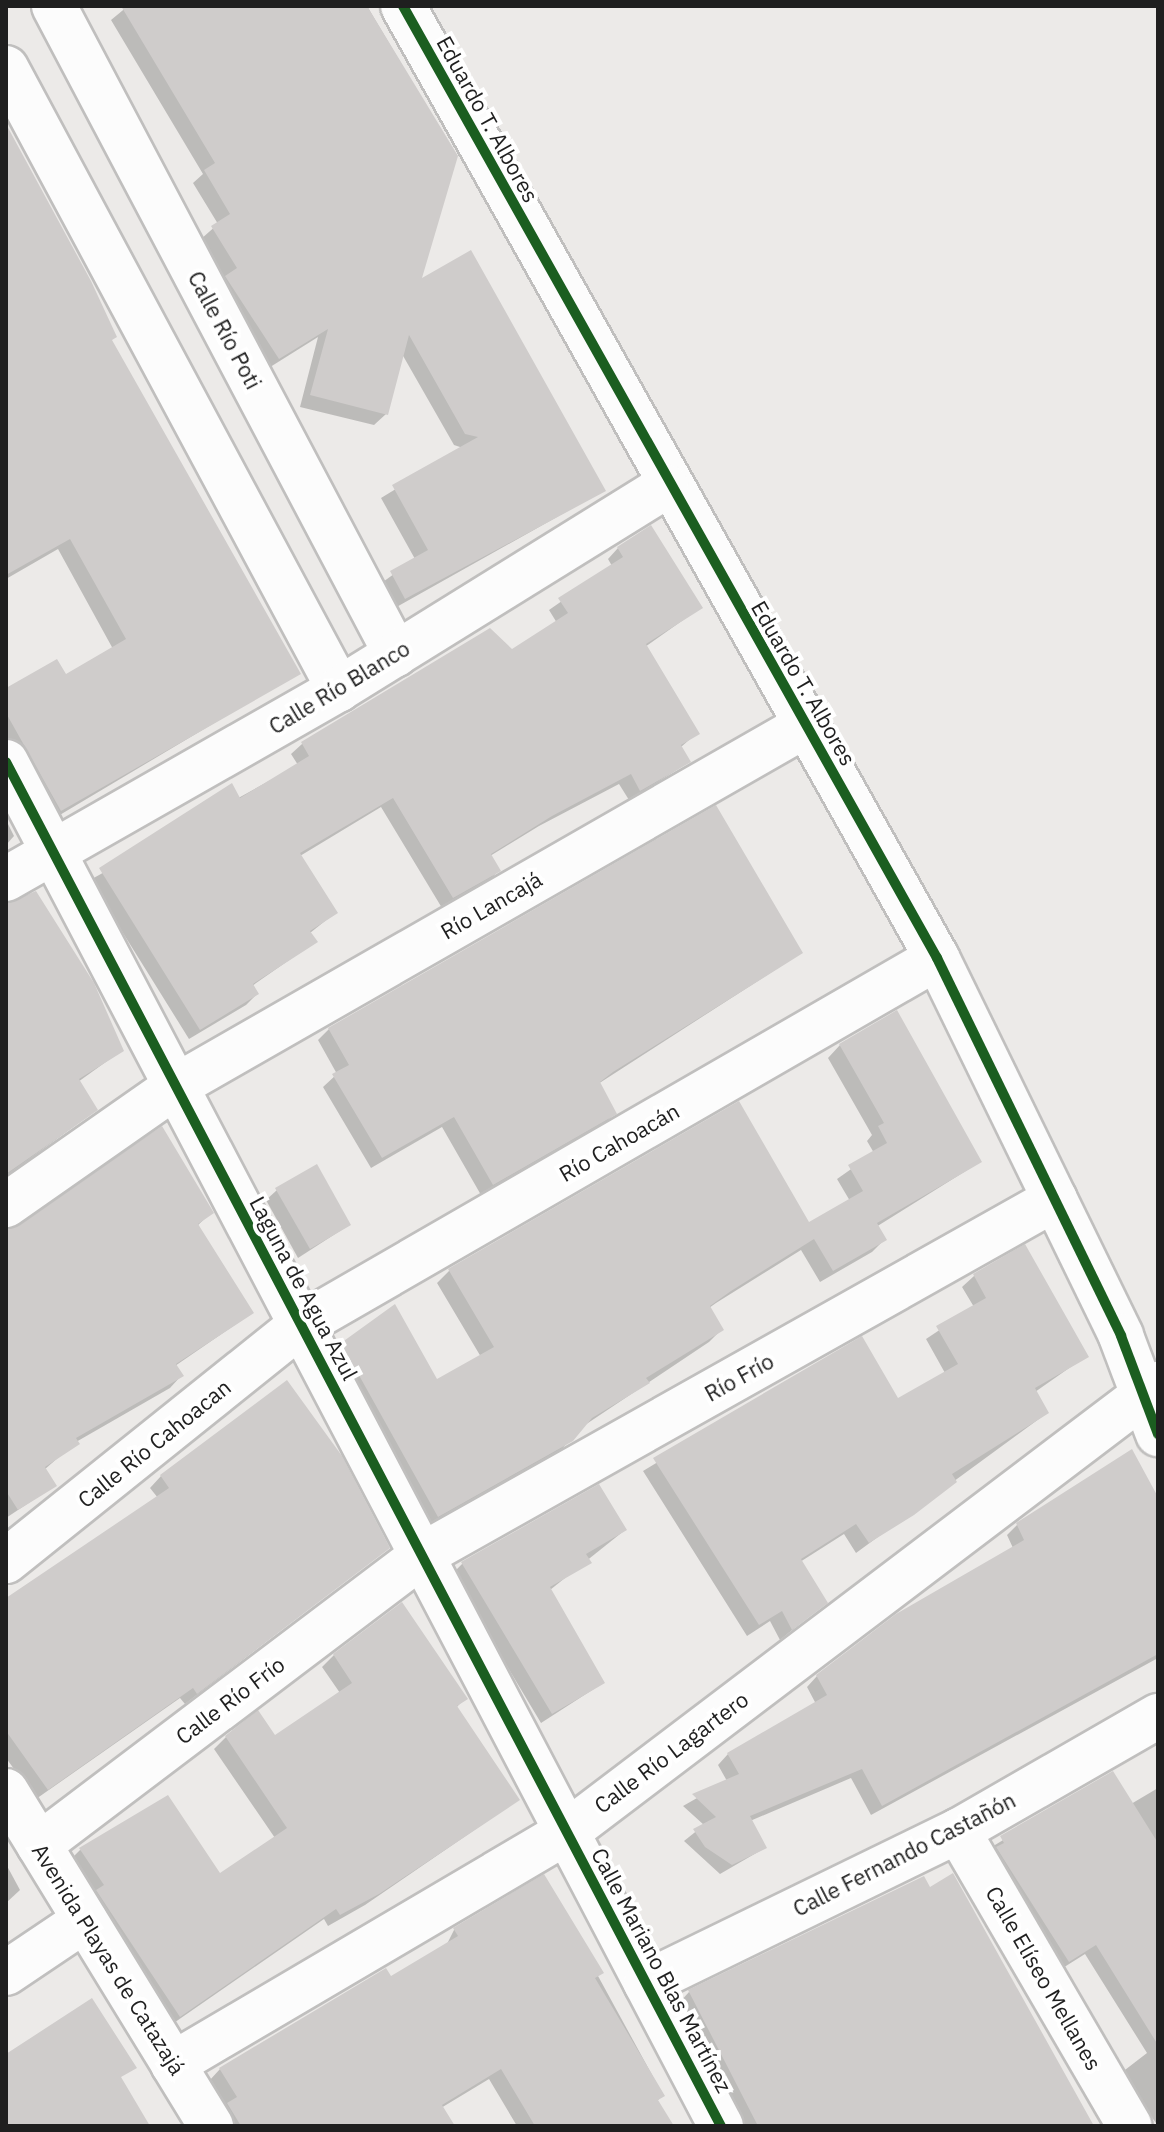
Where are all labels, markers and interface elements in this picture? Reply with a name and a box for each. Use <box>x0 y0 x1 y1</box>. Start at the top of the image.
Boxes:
street label: Eduardo T. Albores <box>431 31 545 207</box>
street label: Calle Río Poti <box>183 266 267 394</box>
street label: Eduardo T. Albores <box>746 596 862 770</box>
street label: Calle Río Blanco <box>264 635 414 739</box>
street label: Río Lancajá <box>436 865 546 945</box>
street label: Río Cahoacán <box>554 1097 684 1187</box>
street label: Laguna de Agua Azul <box>244 1192 364 1384</box>
street label: Río Frío <box>700 1347 778 1407</box>
street label: Calle Río Cahoacan <box>72 1373 236 1513</box>
street label: Calle Río Frío <box>170 1651 290 1749</box>
street label: Calle Río Lagartero <box>589 1686 753 1818</box>
street label: Calle Fernando Castañón <box>788 1786 1020 1922</box>
street label: Avenida Playas de Catazajá <box>27 1839 191 2079</box>
street label: Calle Mariano Blas Martínez <box>586 1843 738 2097</box>
street label: Calle Elíseo Mellanes <box>981 1881 1107 2075</box>

